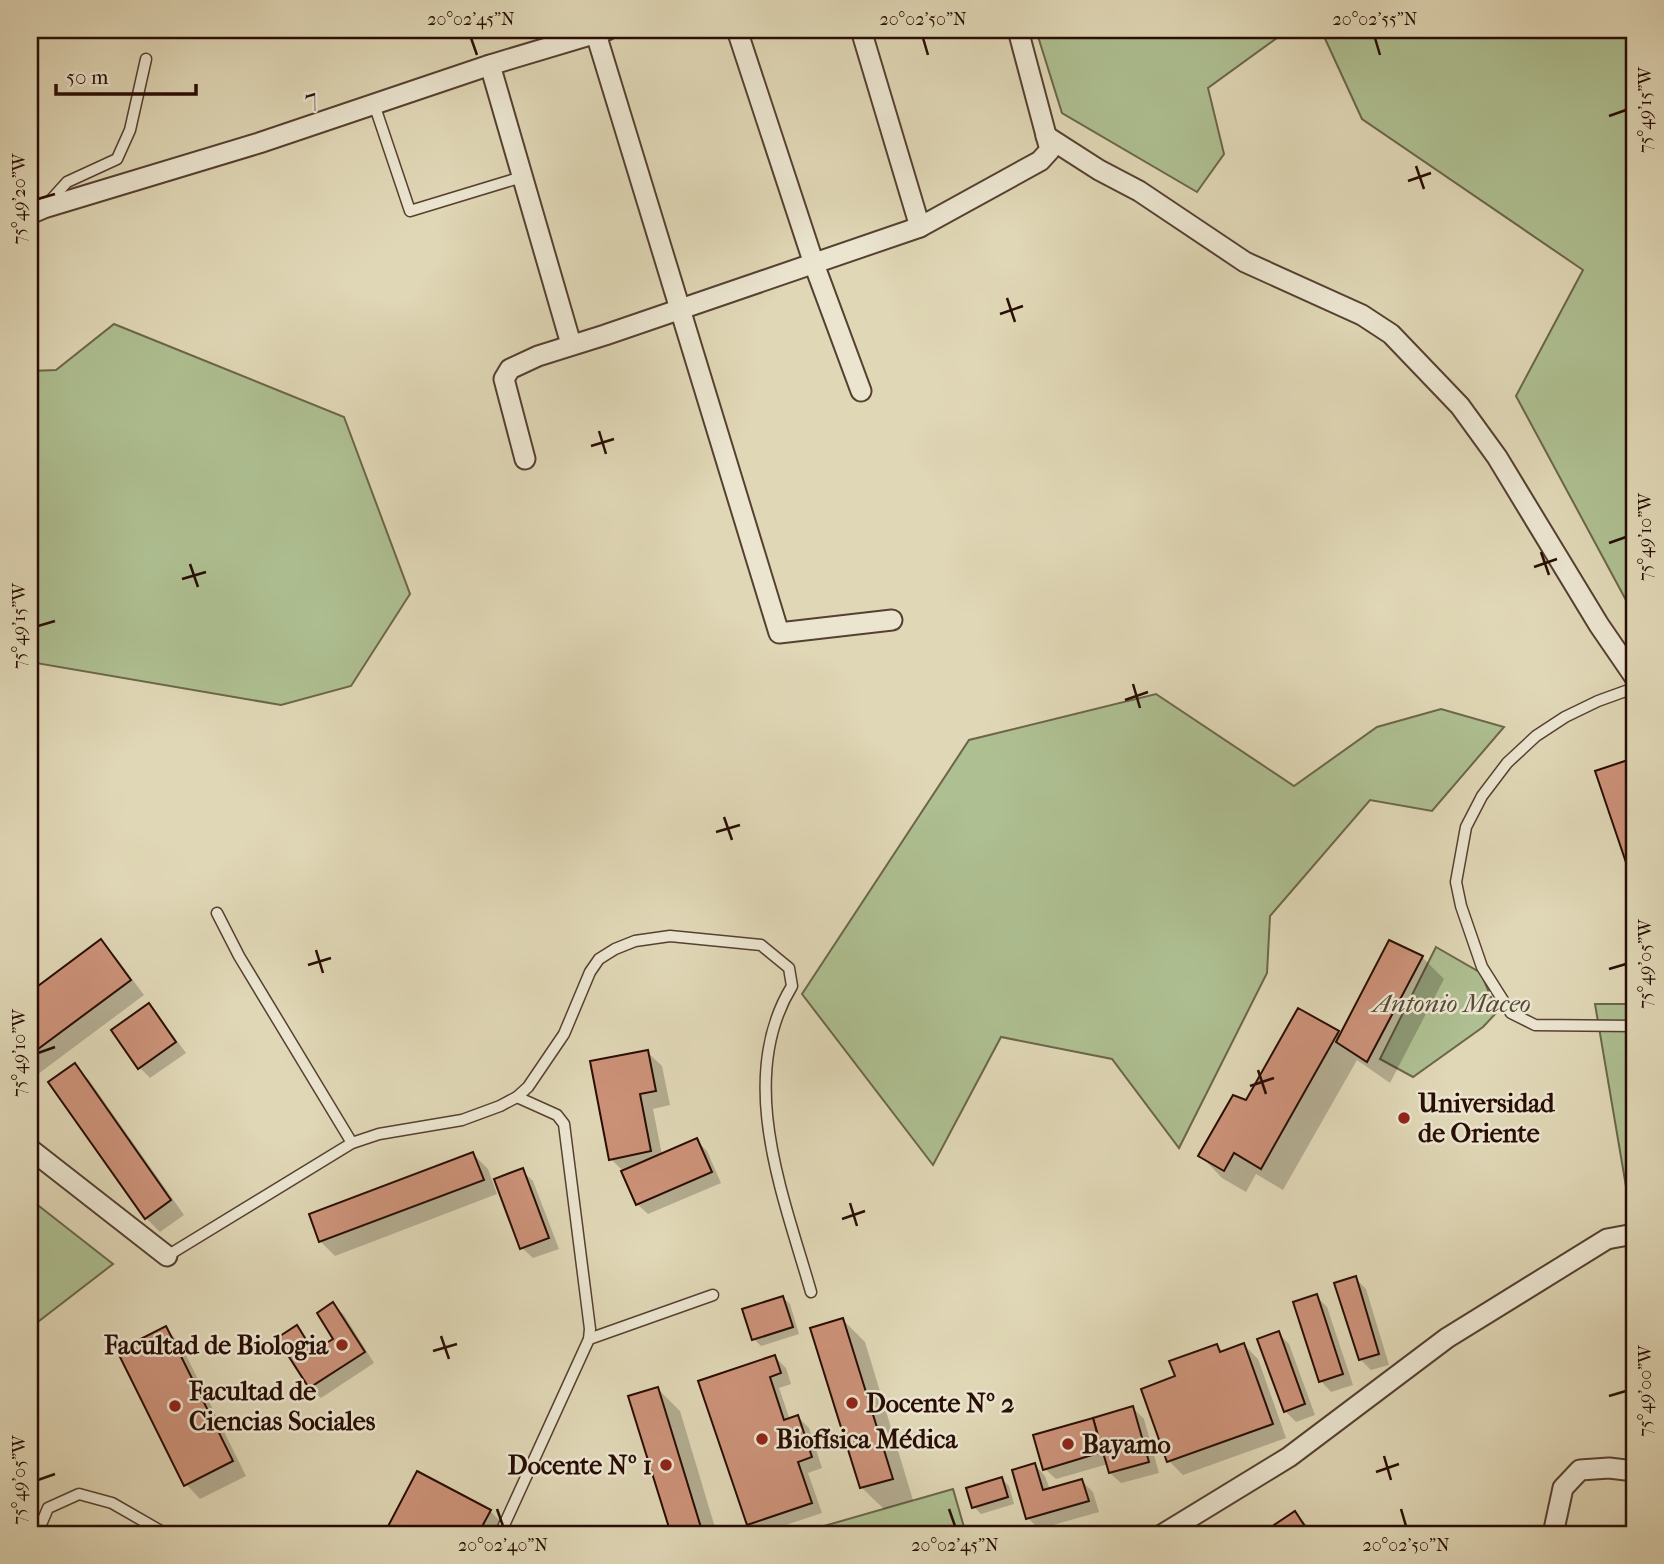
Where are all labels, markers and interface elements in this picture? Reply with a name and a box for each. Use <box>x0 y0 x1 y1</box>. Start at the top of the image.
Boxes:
text: 20°02'45"N <box>427 9 515 30</box>
text: 20°02'50"N <box>879 9 967 30</box>
text: 20°02'55"N <box>1333 9 1418 30</box>
scale bar <box>56 52 196 96</box>
text: 50 m <box>66 65 109 89</box>
text: 75°49'15"W <box>1635 66 1656 153</box>
street label: 7 <box>300 82 322 115</box>
text: 75°49'20"W <box>9 152 30 244</box>
text: 75°49'10"W <box>1635 492 1656 581</box>
text: 75°49'15"W <box>9 582 30 669</box>
text: 75°49'05"W <box>1635 918 1656 1009</box>
park label: Antonio Maceo <box>1370 988 1531 1019</box>
text: 75°49'10"W <box>9 1008 30 1097</box>
place label: Universidad de Oriente <box>1417 1088 1555 1149</box>
marker: Universidad de Oriente <box>1396 1110 1412 1126</box>
place label: Facultad de Biologia <box>103 1330 329 1361</box>
marker: Facultad de Biologia <box>334 1337 350 1353</box>
text: 75°49'00"W <box>1635 1344 1656 1437</box>
place label: Facultad de Ciencias Sociales <box>188 1376 376 1437</box>
place label: Docente Nº 2 <box>866 1388 1014 1419</box>
marker: Docente Nº 2 <box>844 1395 860 1411</box>
marker: Facultad de Ciencias Sociales <box>167 1398 183 1414</box>
place label: Biofísica Médica <box>776 1424 958 1455</box>
place label: Bayamo <box>1082 1429 1171 1460</box>
marker: Biofísica Médica <box>754 1431 770 1447</box>
text: 75°49'05"W <box>9 1434 30 1525</box>
marker: Bayamo <box>1060 1436 1076 1452</box>
place label: Docente Nº 1 <box>508 1450 652 1481</box>
marker: Docente Nº 1 <box>658 1457 674 1473</box>
text: 20°02'40"N <box>458 1535 548 1556</box>
text: 20°02'45"N <box>911 1535 999 1556</box>
text: 20°02'50"N <box>1362 1535 1450 1556</box>

